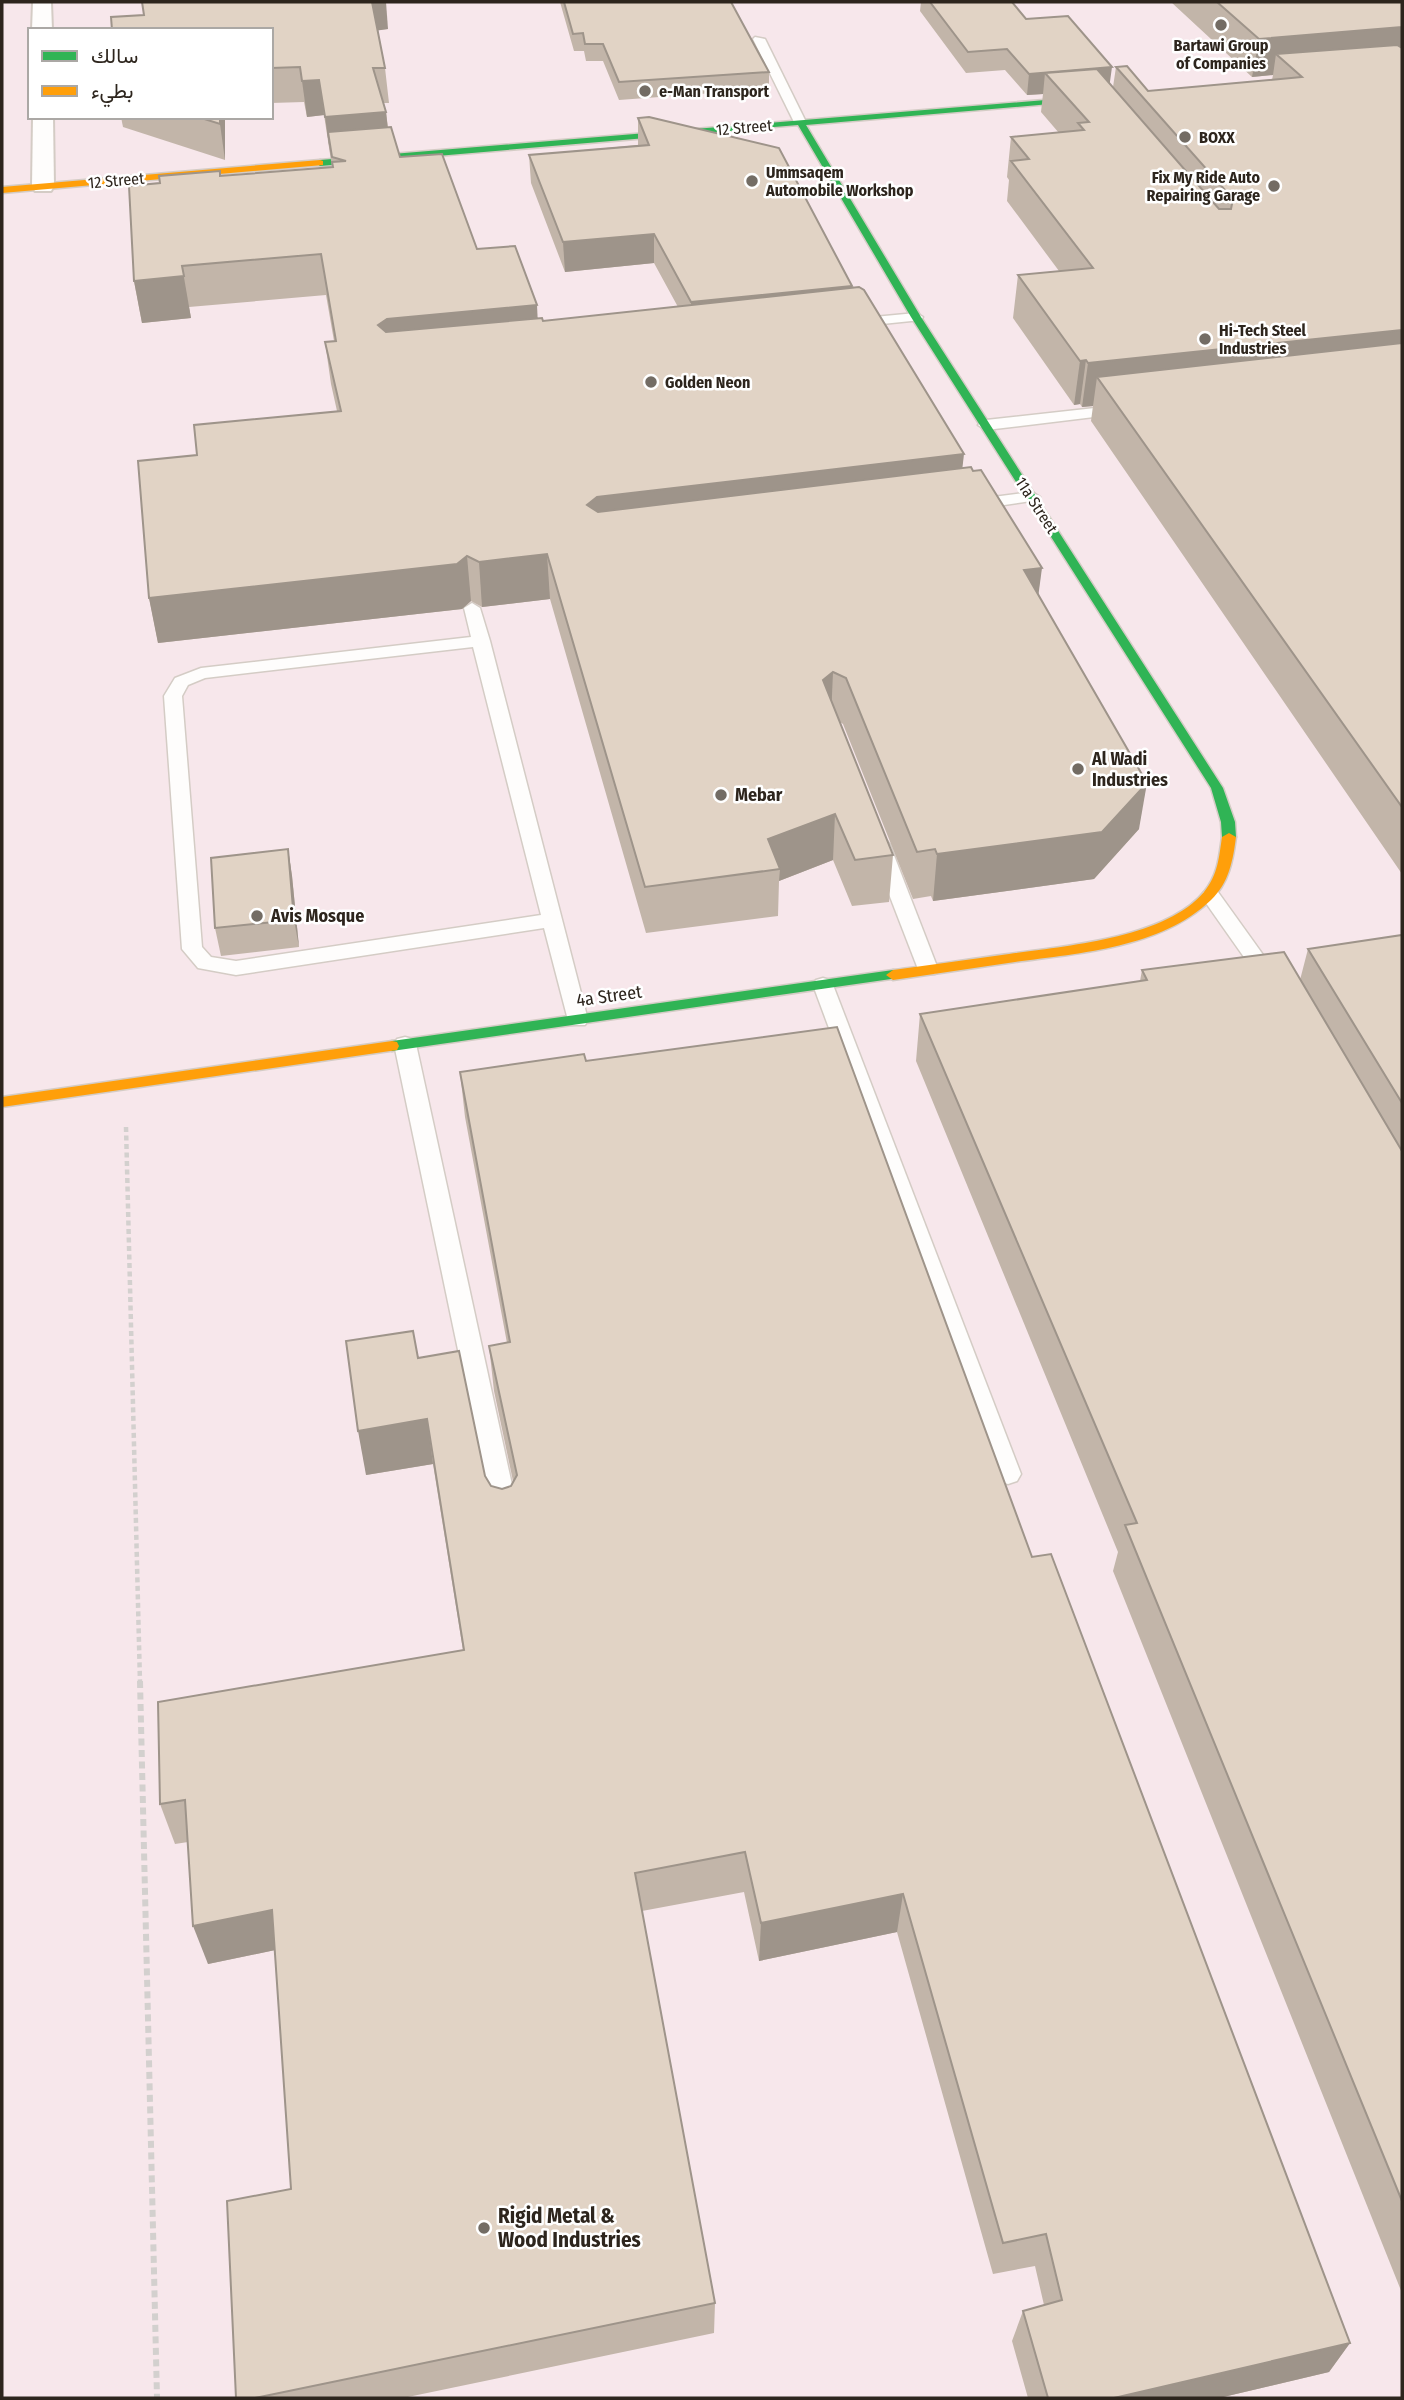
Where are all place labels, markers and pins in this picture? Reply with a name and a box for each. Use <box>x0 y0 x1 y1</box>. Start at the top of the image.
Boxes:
marker: Bartawi Group of Companies <box>1213 17 1229 33</box>
place label: Bartawi Group of Companies <box>1174 36 1269 73</box>
place label: e-Man Transport <box>659 82 769 101</box>
marker: e-Man Transport <box>637 83 653 99</box>
place label: BOXX <box>1199 128 1235 147</box>
marker: BOXX <box>1177 129 1193 145</box>
place label: Ummsaqem Automobile Workshop <box>765 163 914 200</box>
place label: Fix My Ride Auto Repairing Garage <box>1147 168 1260 205</box>
marker: Ummsaqem Automobile Workshop <box>744 173 760 189</box>
marker: Fix My Ride Auto Repairing Garage <box>1266 178 1282 194</box>
place label: Hi-Tech Steel Industries <box>1219 321 1307 358</box>
marker: Hi-Tech Steel Industries <box>1197 331 1213 347</box>
place label: Golden Neon <box>665 373 750 392</box>
marker: Golden Neon <box>643 374 659 390</box>
place label: Al Wadi Industries <box>1091 748 1168 791</box>
marker: Al Wadi Industries <box>1070 761 1086 777</box>
place label: Mebar <box>735 784 783 806</box>
marker: Mebar <box>713 787 729 803</box>
place label: Avis Mosque <box>270 905 364 927</box>
marker: Avis Mosque <box>249 908 265 924</box>
place label: Rigid Metal & Wood Industries <box>498 2203 641 2253</box>
marker: Rigid Metal & Wood Industries <box>476 2220 492 2236</box>

